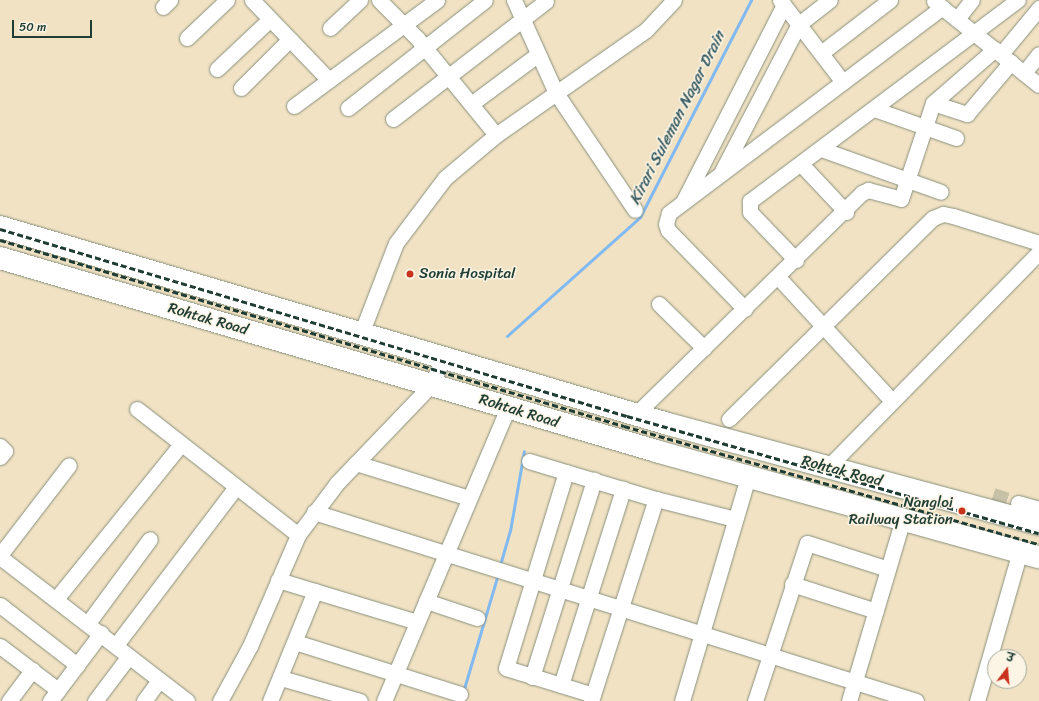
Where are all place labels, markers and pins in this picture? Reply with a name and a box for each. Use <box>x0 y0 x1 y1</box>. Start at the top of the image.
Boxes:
place label: Sonia Hospital <box>419 265 515 283</box>
marker: Sonia Hospital <box>404 268 416 280</box>
place label: Nangloi Railway Station <box>849 493 953 528</box>
marker: Nangloi Railway Station <box>956 505 968 517</box>

